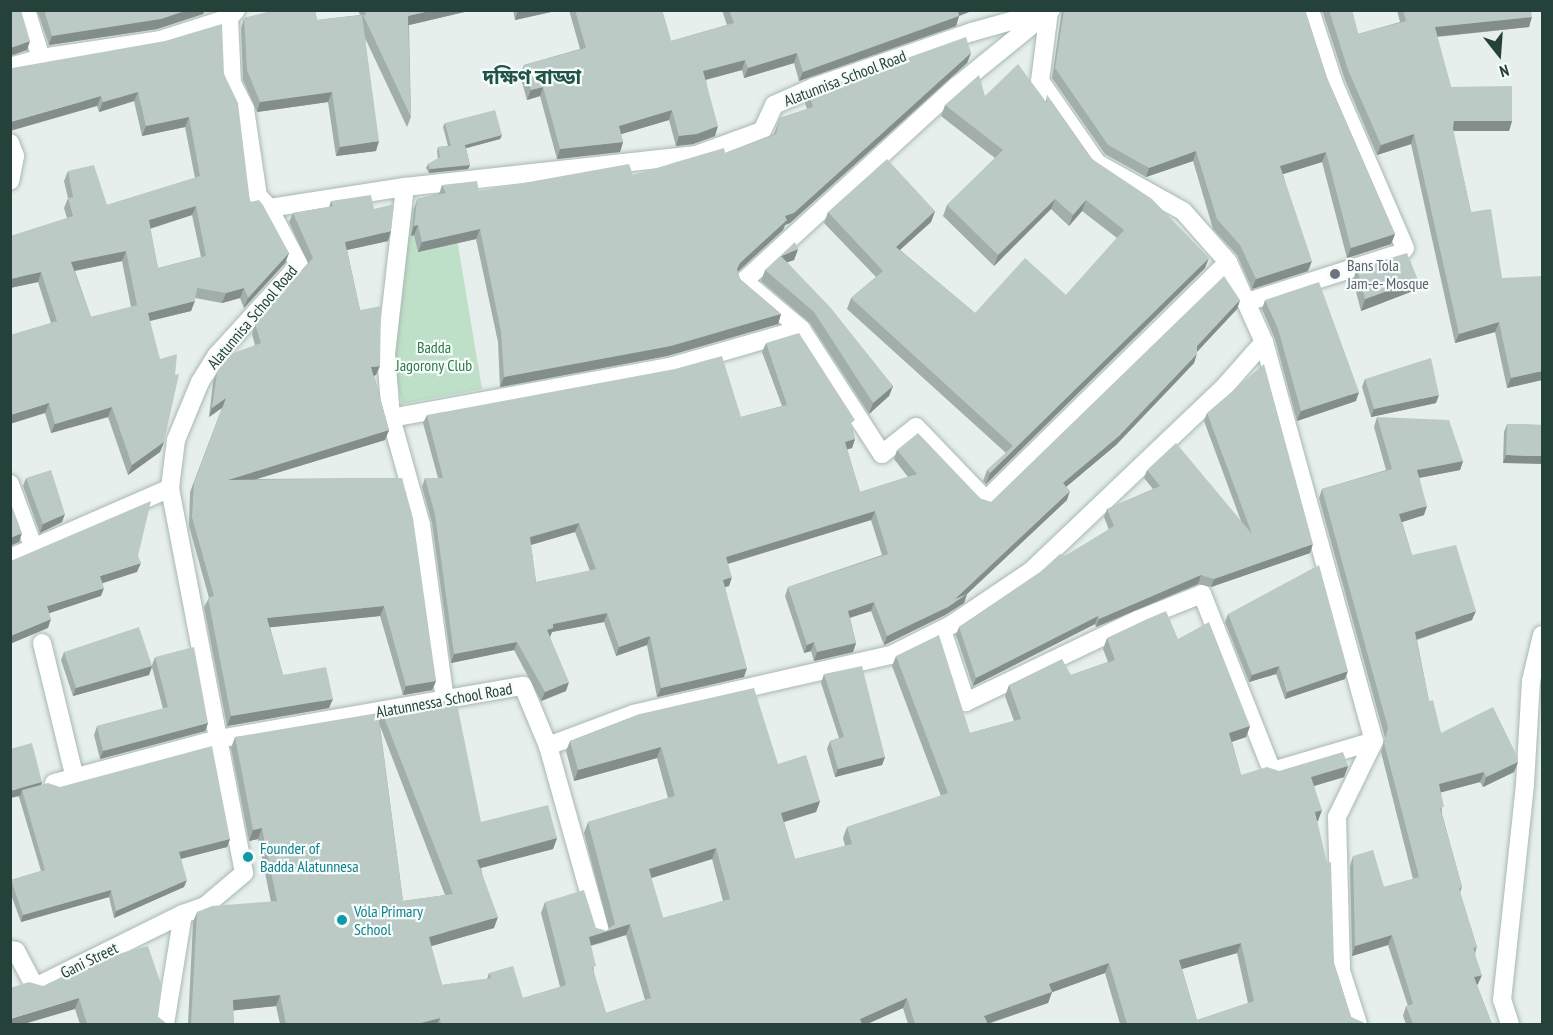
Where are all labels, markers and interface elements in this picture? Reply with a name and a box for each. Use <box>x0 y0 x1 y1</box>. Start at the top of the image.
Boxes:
north arrow <box>1469 24 1529 84</box>
street label: Alatunnisa School Road <box>781 46 909 110</box>
text: N <box>1497 60 1511 82</box>
district label: দক্ষিণ বাড্ডা <box>483 65 581 89</box>
place label: Bans Tola Jam-e- Mosque <box>1347 255 1430 293</box>
street label: Alatunnisa School Road <box>203 261 301 373</box>
marker: Bans Tola Jam-e- Mosque <box>1328 267 1342 281</box>
park label: Badda Jagorony Club <box>396 337 472 375</box>
street label: Alatunnessa School Road <box>374 679 514 721</box>
place label: Founder of Badda Alatunnesa <box>260 838 359 876</box>
marker: Founder of Badda Alatunnesa <box>241 850 255 864</box>
place label: Vola Primary School <box>354 901 423 939</box>
marker: Vola Primary School <box>335 913 349 927</box>
street label: Gani Street <box>57 938 121 982</box>

